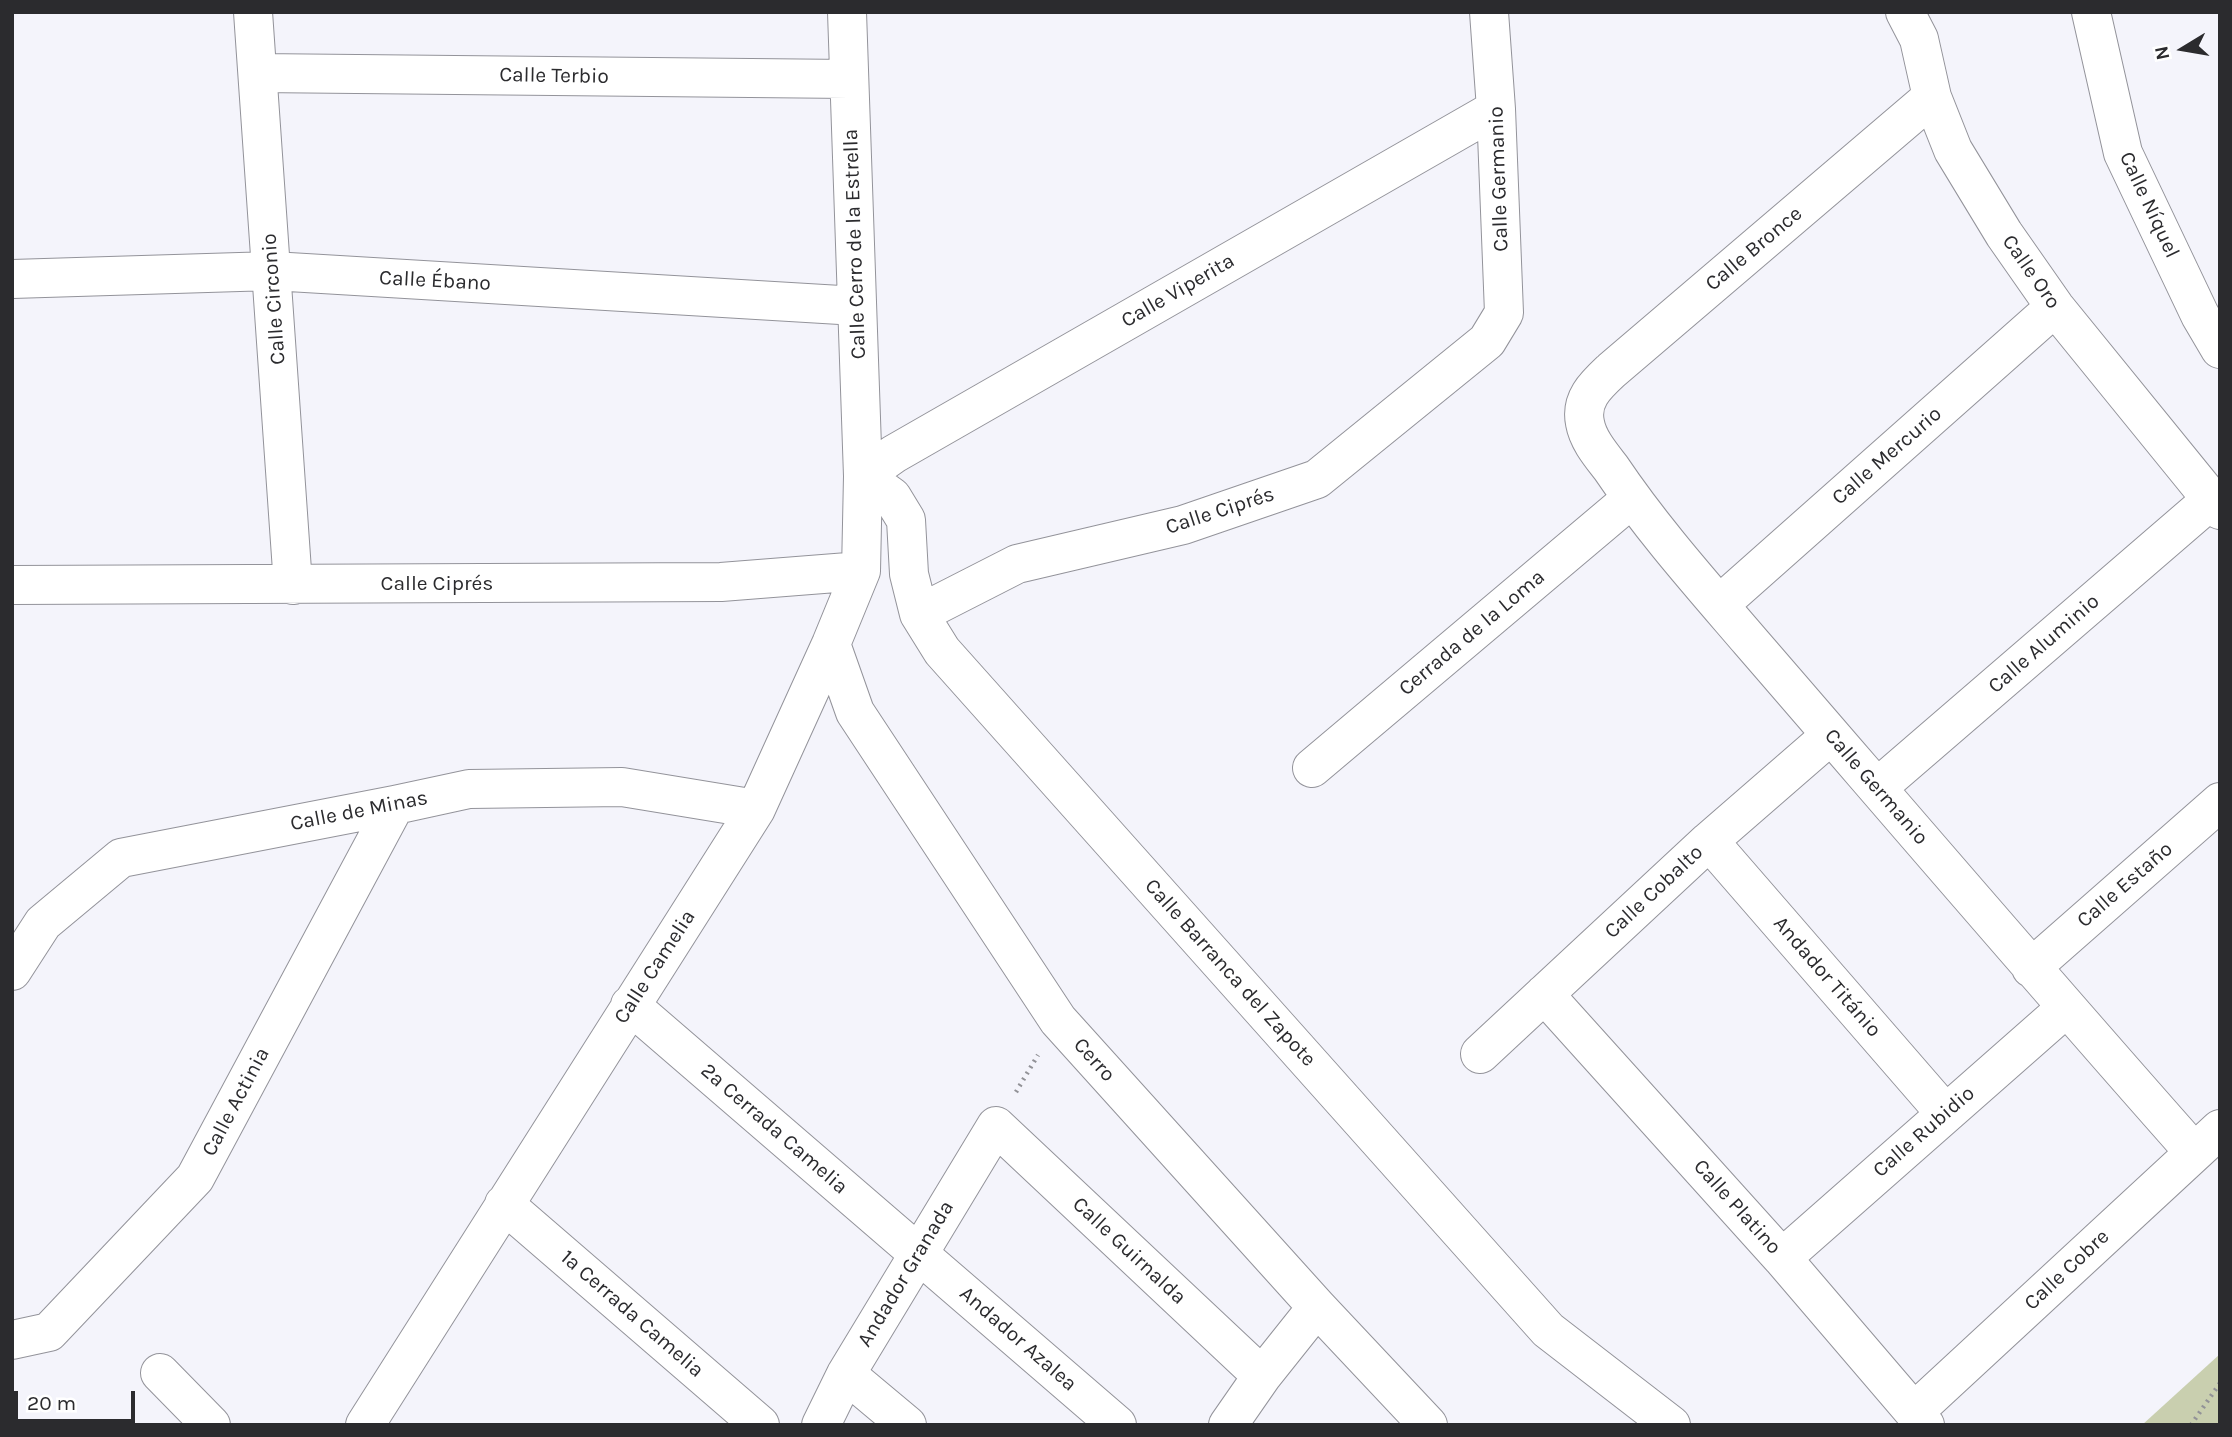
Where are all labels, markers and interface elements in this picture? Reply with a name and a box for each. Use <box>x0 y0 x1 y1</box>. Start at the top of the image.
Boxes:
north arrow <box>2148 14 2218 84</box>
text: N <box>2150 44 2174 62</box>
street label: Calle Terbio <box>499 62 609 90</box>
street label: Calle Germanio <box>1484 106 1514 252</box>
street label: Calle Cerro de la Estrella <box>838 128 872 360</box>
street label: Calle Níquel <box>2113 148 2185 262</box>
street label: Calle Bronce <box>1701 201 1807 297</box>
street label: Calle Oro <box>1996 230 2066 314</box>
street label: Calle Circonio <box>257 233 291 365</box>
street label: Calle Viperita <box>1117 248 1239 334</box>
street label: Calle Ébano <box>378 265 492 297</box>
street label: Calle Mercurio <box>1827 402 1947 510</box>
street label: Calle Ciprés <box>1162 482 1278 540</box>
street label: Cerrada de la Loma <box>1394 565 1550 701</box>
street label: Calle Ciprés <box>381 571 493 597</box>
street label: Calle Aluminio <box>1983 589 2105 699</box>
street label: Calle Germanio <box>1819 724 1933 850</box>
street label: Calle de Minas <box>288 785 430 837</box>
street label: Calle Estaño <box>2072 837 2178 933</box>
street label: Calle Cobalto <box>1599 840 1709 944</box>
street label: Calle Barranca del Zapote <box>1139 874 1321 1072</box>
street label: Calle Camelia <box>609 905 701 1029</box>
street label: Andador Titánio <box>1768 911 1886 1043</box>
street label: Cerro <box>1068 1033 1120 1087</box>
street label: Calle Actinia <box>197 1043 275 1161</box>
street label: 2ª Cerrada Camelia <box>695 1058 853 1200</box>
street label: Calle Rubidio <box>1868 1081 1980 1183</box>
street label: Calle Platino <box>1688 1154 1786 1260</box>
street label: Calle Guirnalda <box>1067 1192 1191 1310</box>
street label: Andador Granada <box>852 1196 960 1352</box>
street label: Calle Cobre <box>2019 1224 2115 1316</box>
street label: 1ª Cerrada Camelia <box>555 1245 709 1383</box>
street label: Andador Azalea <box>954 1281 1082 1397</box>
scale bar <box>18 1378 138 1422</box>
text: 20 m <box>27 1391 76 1415</box>

